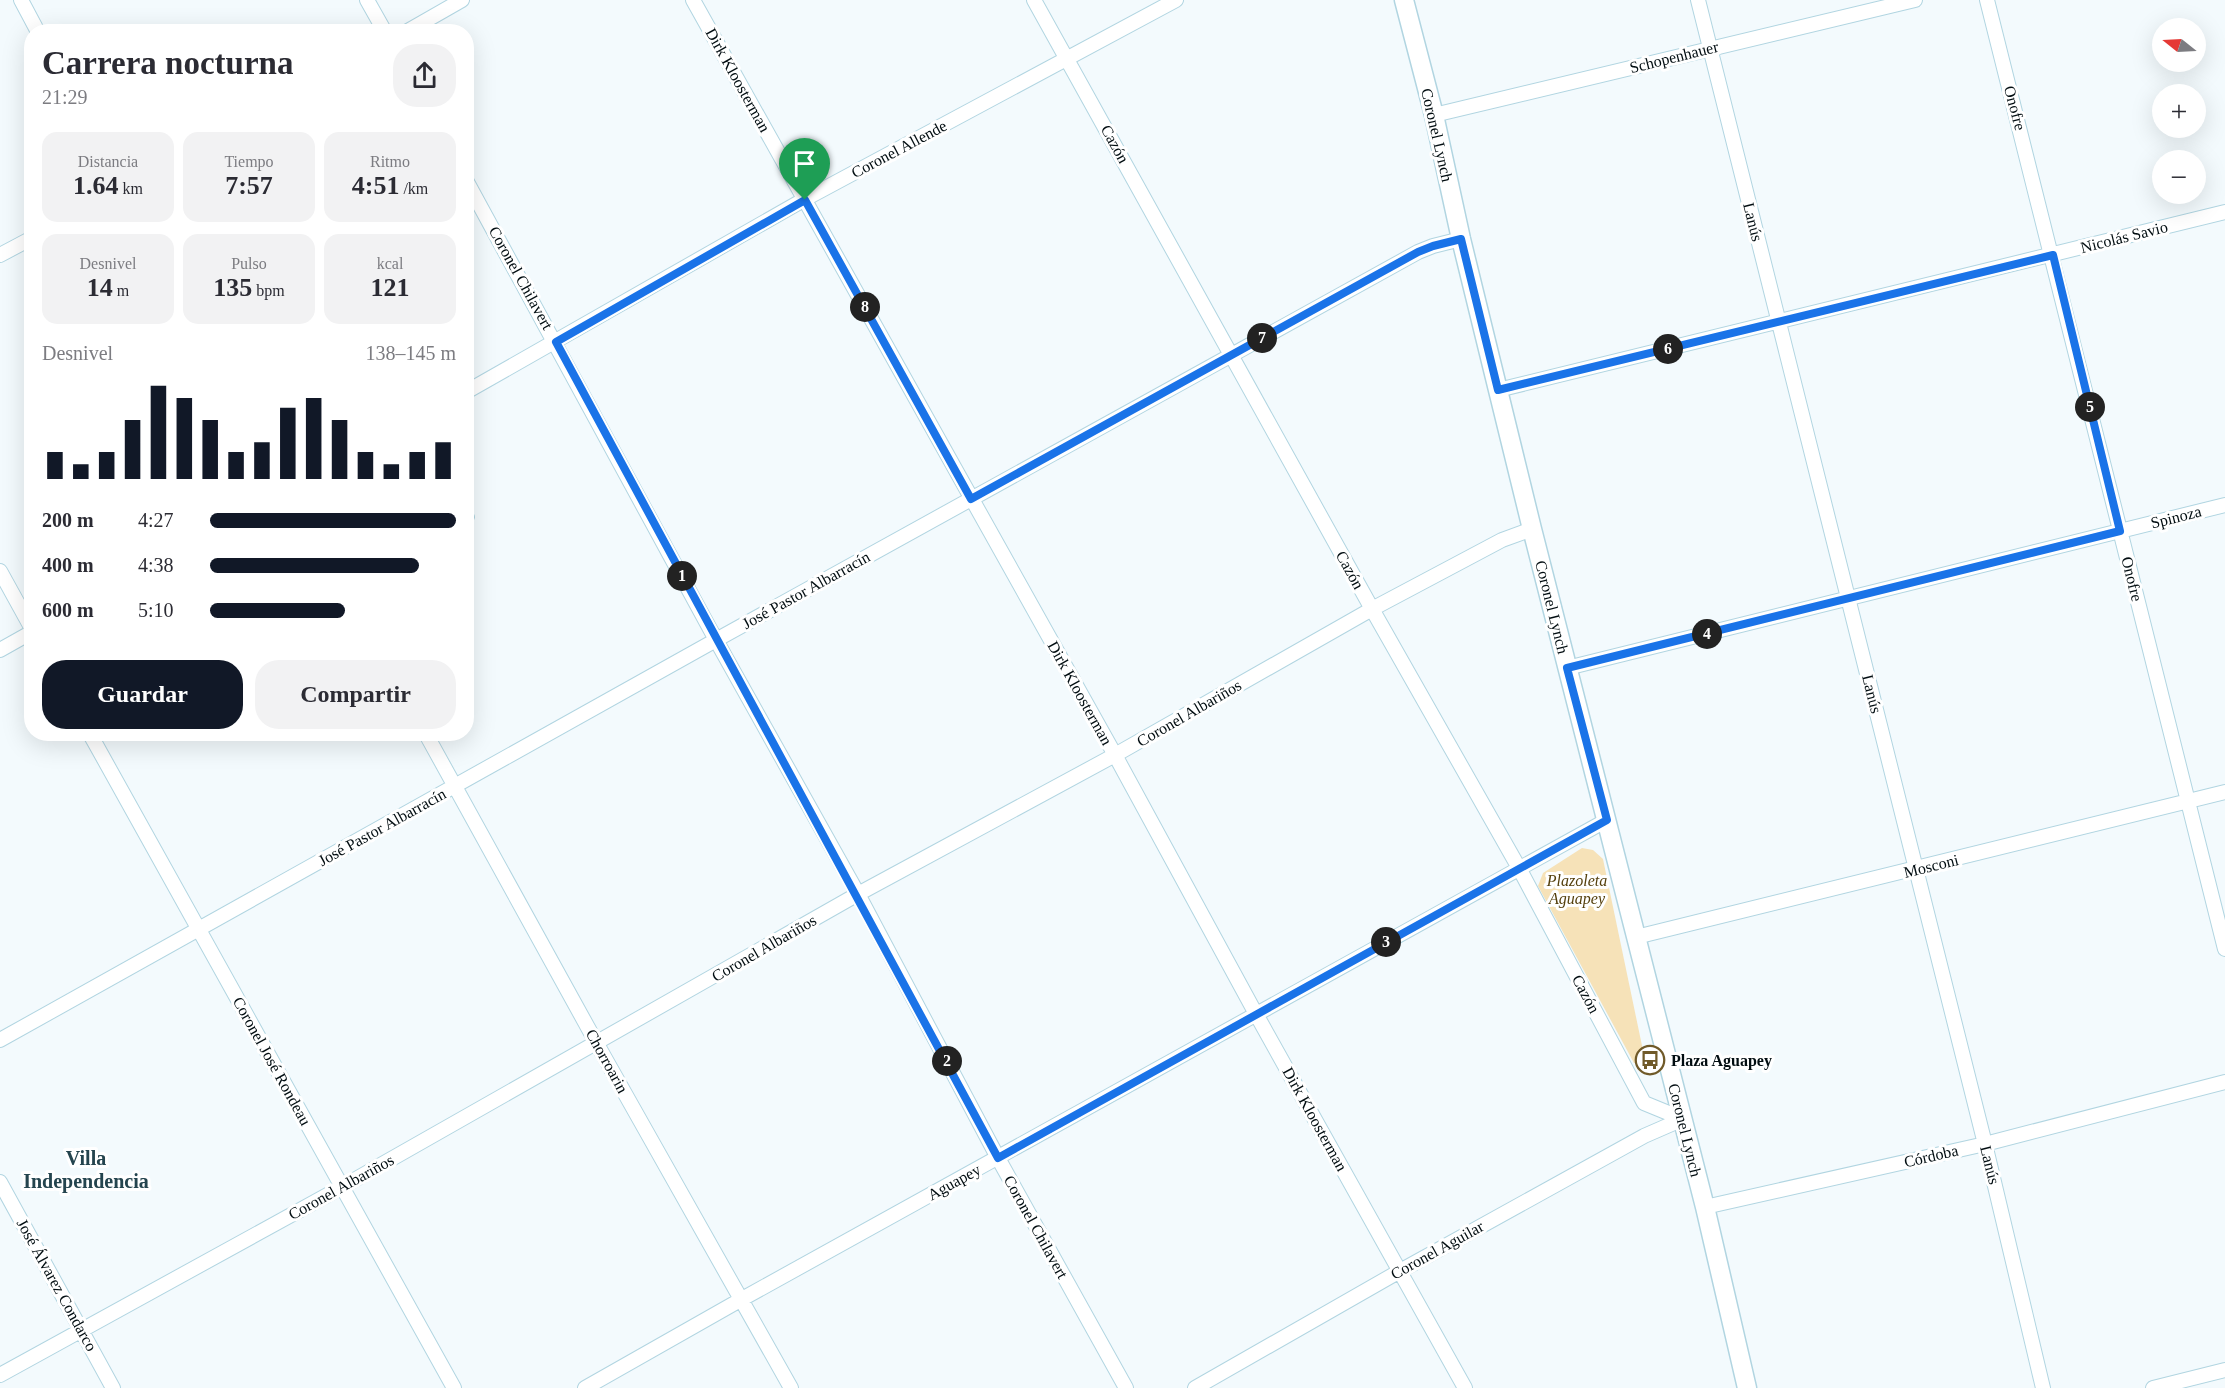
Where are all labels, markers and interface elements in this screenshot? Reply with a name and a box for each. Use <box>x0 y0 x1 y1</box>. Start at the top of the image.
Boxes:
north arrow <box>2152 18 2206 72</box>
map controls <box>2152 18 2206 204</box>
street label: Dirk Kloosterman <box>702 25 774 135</box>
street label: Schopenhauer <box>1628 38 1721 77</box>
button: share <box>393 44 456 107</box>
text: Carrera nocturna <box>42 45 293 81</box>
street label: Onofre <box>2001 84 2029 132</box>
button: + <box>2152 84 2206 138</box>
text: 21:29 <box>42 86 88 108</box>
street label: Coronel Lynch <box>1417 87 1456 184</box>
street label: Coronel Allende <box>849 117 949 181</box>
street label: Cazón <box>1098 122 1132 166</box>
pin <box>779 138 830 200</box>
icon: arrive <box>788 147 821 180</box>
button: − <box>2152 150 2206 204</box>
text: Distancia <box>78 153 138 170</box>
text: Tiempo <box>224 153 274 170</box>
text: Ritmo <box>370 153 410 170</box>
text: 1.64 <box>73 171 119 200</box>
text: 7:57 <box>225 171 273 200</box>
text: 4:51 <box>352 171 399 200</box>
text: km <box>119 180 143 197</box>
text: /km <box>399 180 428 197</box>
street label: Lanús <box>1740 201 1766 243</box>
street label: Nicolás Savio <box>2079 218 2169 256</box>
street label: Coronel Chilavert <box>486 224 557 333</box>
text: Desnivel <box>80 255 136 272</box>
text: Pulso <box>231 255 267 272</box>
text: kcal <box>377 255 403 272</box>
text: 14 <box>87 273 113 302</box>
text: 135 <box>213 273 252 302</box>
text: 121 <box>371 273 410 302</box>
text: m <box>113 282 129 299</box>
text: bpm <box>252 282 285 299</box>
pin: 8 <box>850 292 880 322</box>
text: 8 <box>861 298 869 315</box>
pin: 7 <box>1247 323 1277 353</box>
text: 7 <box>1258 329 1266 346</box>
pin: 6 <box>1653 334 1683 364</box>
text: 6 <box>1664 340 1672 357</box>
text: Desnivel <box>42 342 113 364</box>
text: 138–145 m <box>365 342 456 364</box>
pin: 5 <box>2075 392 2105 422</box>
text: 5 <box>2086 398 2094 415</box>
street label: Spinoza <box>2149 503 2203 532</box>
text: 200 m <box>42 509 94 531</box>
text: 4:27 <box>138 509 174 531</box>
street label: José Pastor Albarracín <box>739 548 873 632</box>
street label: Cazón <box>1333 548 1367 592</box>
text: 400 m <box>42 554 94 576</box>
text: 4:38 <box>138 554 174 576</box>
street label: Onofre <box>2118 555 2146 603</box>
street label: Coronel Lynch <box>1531 559 1572 656</box>
pin: 1 <box>667 561 697 591</box>
text: 1 <box>678 567 686 584</box>
text: 600 m <box>42 599 94 621</box>
text: 5:10 <box>138 599 174 621</box>
pin: 4 <box>1692 619 1722 649</box>
text: 4 <box>1703 625 1711 642</box>
street label: Dirk Kloosterman <box>1044 638 1116 748</box>
button: Guardar <box>42 660 243 729</box>
button: Compartir <box>255 660 456 729</box>
street label: Lanús <box>1859 673 1885 715</box>
street label: Coronel Albariños <box>1134 676 1244 750</box>
street label: José Pastor Albarracín <box>315 785 449 869</box>
street label: Mosconi <box>1902 851 1961 881</box>
park label: Plazoleta Aguapey <box>1546 872 1607 908</box>
street label: Coronel Albariños <box>709 911 819 985</box>
pin: 3 <box>1371 927 1401 957</box>
text: 3 <box>1382 933 1390 950</box>
street label: Cazón <box>1569 972 1603 1016</box>
street label: Coronel José Rondeau <box>230 994 314 1128</box>
street label: Chorroarin <box>583 1026 631 1096</box>
bus stop icon: Plaza Aguapey <box>1634 1044 1666 1076</box>
pin: 2 <box>932 1046 962 1076</box>
text: 2 <box>943 1052 951 1069</box>
place label: Plaza Aguapey <box>1671 1052 1772 1070</box>
street label: Dirk Kloosterman <box>1279 1064 1351 1174</box>
street label: Coronel Lynch <box>1664 1082 1705 1179</box>
street label: Córdoba <box>1902 1142 1960 1170</box>
street label: Lanús <box>1977 1144 2003 1186</box>
district label: Villa Independencia <box>23 1147 149 1193</box>
street label: Coronel Albariños <box>285 1151 397 1223</box>
street label: Aguapey <box>925 1161 984 1204</box>
street label: Coronel Chilavert <box>1001 1173 1072 1282</box>
street label: José Álvarez Condarco <box>14 1216 101 1354</box>
street label: Coronel Aguilar <box>1388 1217 1487 1283</box>

